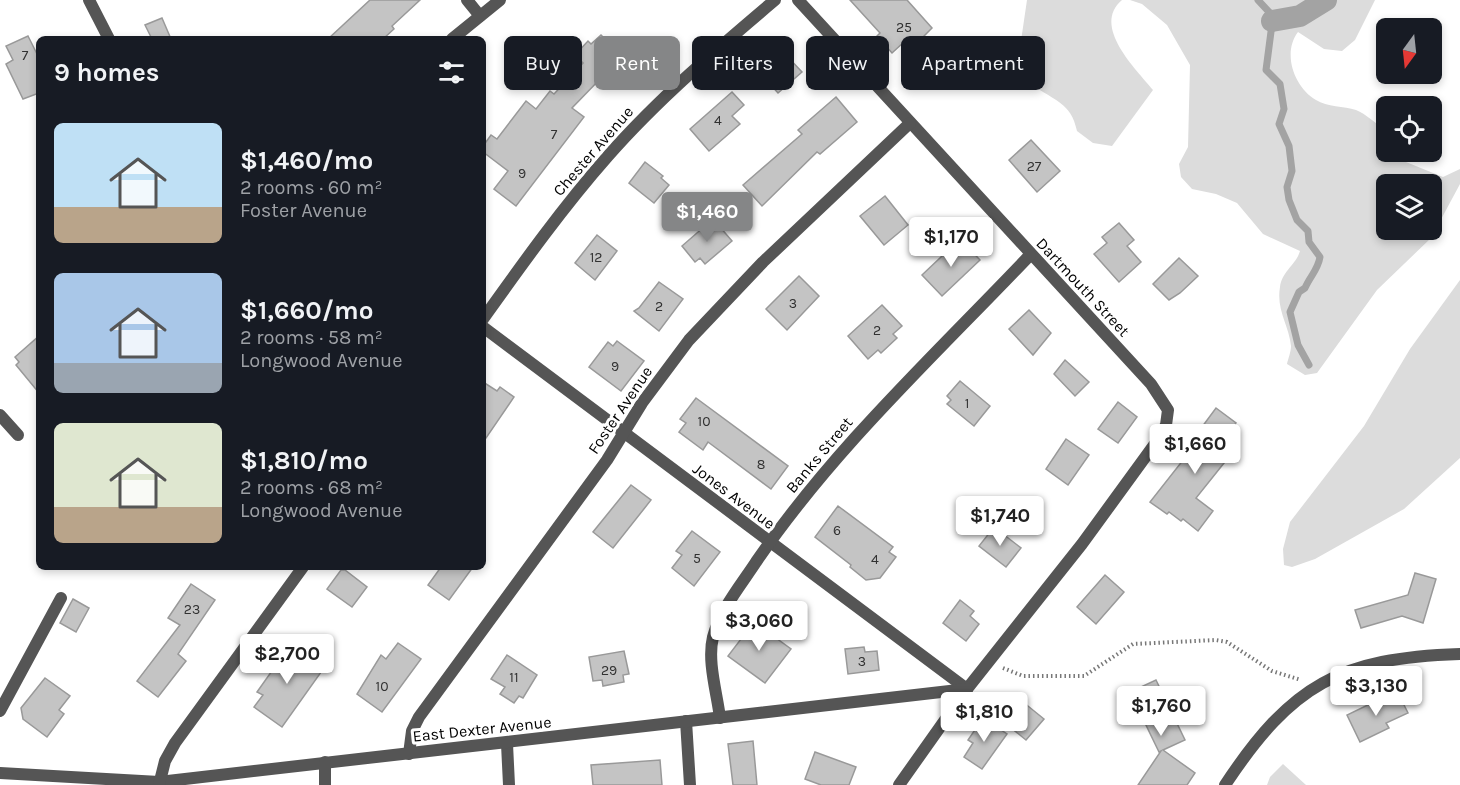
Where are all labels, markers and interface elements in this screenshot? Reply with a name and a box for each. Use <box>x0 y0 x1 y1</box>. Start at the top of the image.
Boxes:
north arrow <box>1376 18 1442 84</box>
map controls <box>1376 18 1442 240</box>
house number: 25 <box>896 19 912 36</box>
chip: Buy <box>504 36 582 90</box>
chip: Rent <box>594 36 680 90</box>
chip: Filters <box>692 36 794 90</box>
chip: New <box>806 36 889 90</box>
chip: Apartment <box>901 36 1045 90</box>
house number: 7 <box>22 47 29 64</box>
icon: filters <box>435 56 468 89</box>
text: 9 homes <box>54 57 160 88</box>
button: locate <box>1376 96 1442 162</box>
street label: Chester Avenue <box>549 102 637 200</box>
house number: 4 <box>714 112 722 129</box>
house number: 7 <box>551 126 558 143</box>
text: $1,460/mo <box>240 145 373 176</box>
icon: home <box>102 147 174 219</box>
house number: 27 <box>1027 158 1042 175</box>
house number: 9 <box>518 165 526 182</box>
button: layers <box>1376 174 1442 240</box>
text: 2 rooms · 60 m² <box>240 176 383 199</box>
pin: $1,460 <box>658 192 756 243</box>
text: Foster Avenue <box>240 199 367 222</box>
text: $1,460 <box>676 200 738 223</box>
pin: $1,170 <box>902 217 1000 268</box>
text: $1,170 <box>923 225 979 248</box>
street label: Dartmouth Street <box>1032 234 1134 340</box>
house number: 12 <box>590 249 602 266</box>
text: $1,660/mo <box>240 295 373 326</box>
house number: 3 <box>789 295 797 312</box>
icon: home <box>102 297 174 369</box>
house number: 2 <box>655 298 663 315</box>
house number: 2 <box>873 322 881 339</box>
text: 2 rooms · 58 m² <box>240 326 383 349</box>
text: Longwood Avenue <box>240 349 402 372</box>
house number: 9 <box>611 358 619 375</box>
street label: Foster Avenue <box>584 363 656 457</box>
house number: 1 <box>965 395 969 412</box>
house number: 10 <box>698 413 710 430</box>
street label: Banks Street <box>782 413 856 497</box>
pin: $1,660 <box>1146 424 1244 475</box>
text: $1,660 <box>1164 432 1226 455</box>
text: $1,810/mo <box>240 445 368 476</box>
icon: home <box>102 447 174 519</box>
house number: 8 <box>757 456 765 473</box>
street label: Jones Avenue <box>689 459 779 533</box>
text: 2 rooms · 68 m² <box>240 476 383 499</box>
pin: $1,740 <box>951 496 1049 547</box>
text: Longwood Avenue <box>240 499 402 522</box>
text: $1,740 <box>970 504 1030 527</box>
house number: 6 <box>833 522 841 539</box>
house number: 5 <box>693 550 701 567</box>
house number: 4 <box>871 551 879 568</box>
house number: 23 <box>184 601 200 618</box>
pin: $3,060 <box>710 601 808 652</box>
text: $3,060 <box>725 609 793 632</box>
pin: $2,700 <box>238 634 336 685</box>
text: $2,700 <box>254 642 320 665</box>
house number: 3 <box>858 653 866 670</box>
house number: 29 <box>601 662 617 679</box>
pin: $3,130 <box>1327 666 1425 717</box>
house number: 11 <box>509 669 519 686</box>
text: $3,130 <box>1344 674 1408 697</box>
house number: 10 <box>376 678 388 695</box>
pin: $1,760 <box>1112 686 1210 737</box>
pin: $1,810 <box>935 692 1033 743</box>
text: $1,760 <box>1131 694 1191 717</box>
text: $1,810 <box>955 700 1013 723</box>
street label: East Dexter Avenue <box>412 712 552 746</box>

